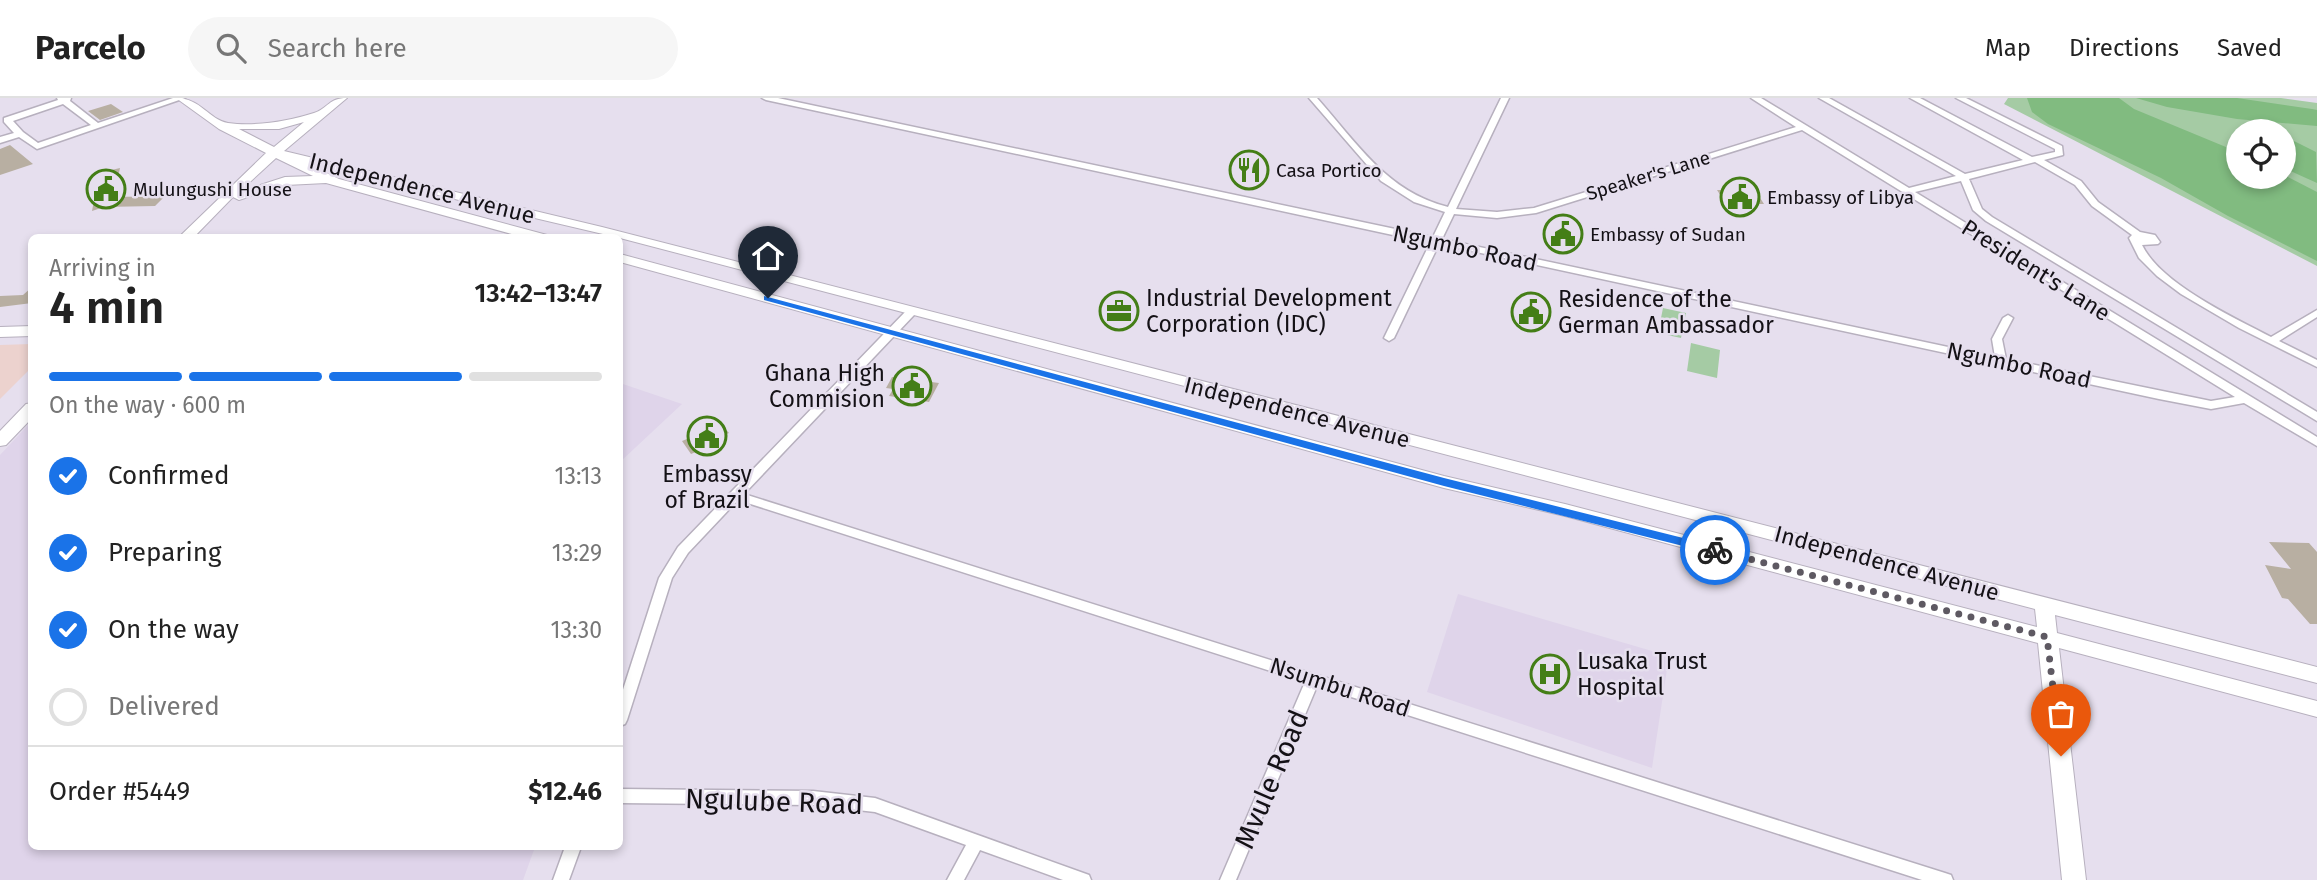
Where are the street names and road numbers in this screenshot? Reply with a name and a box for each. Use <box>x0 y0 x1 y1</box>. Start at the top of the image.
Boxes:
street label: Independence Avenue <box>306 146 538 230</box>
street label: Speaker's Lane <box>1583 146 1713 205</box>
street label: President's Lane <box>1957 213 2115 327</box>
street label: Ngumbo Road <box>1390 219 1540 277</box>
street label: Ngumbo Road <box>1944 336 2094 394</box>
street label: Independence Avenue <box>1181 370 1413 454</box>
street label: Independence Avenue <box>1772 520 2002 606</box>
street label: Nsumbu Road <box>1266 651 1414 723</box>
street label: Mvule Road <box>1228 705 1315 853</box>
street label: Ngulube Road <box>684 782 864 821</box>

